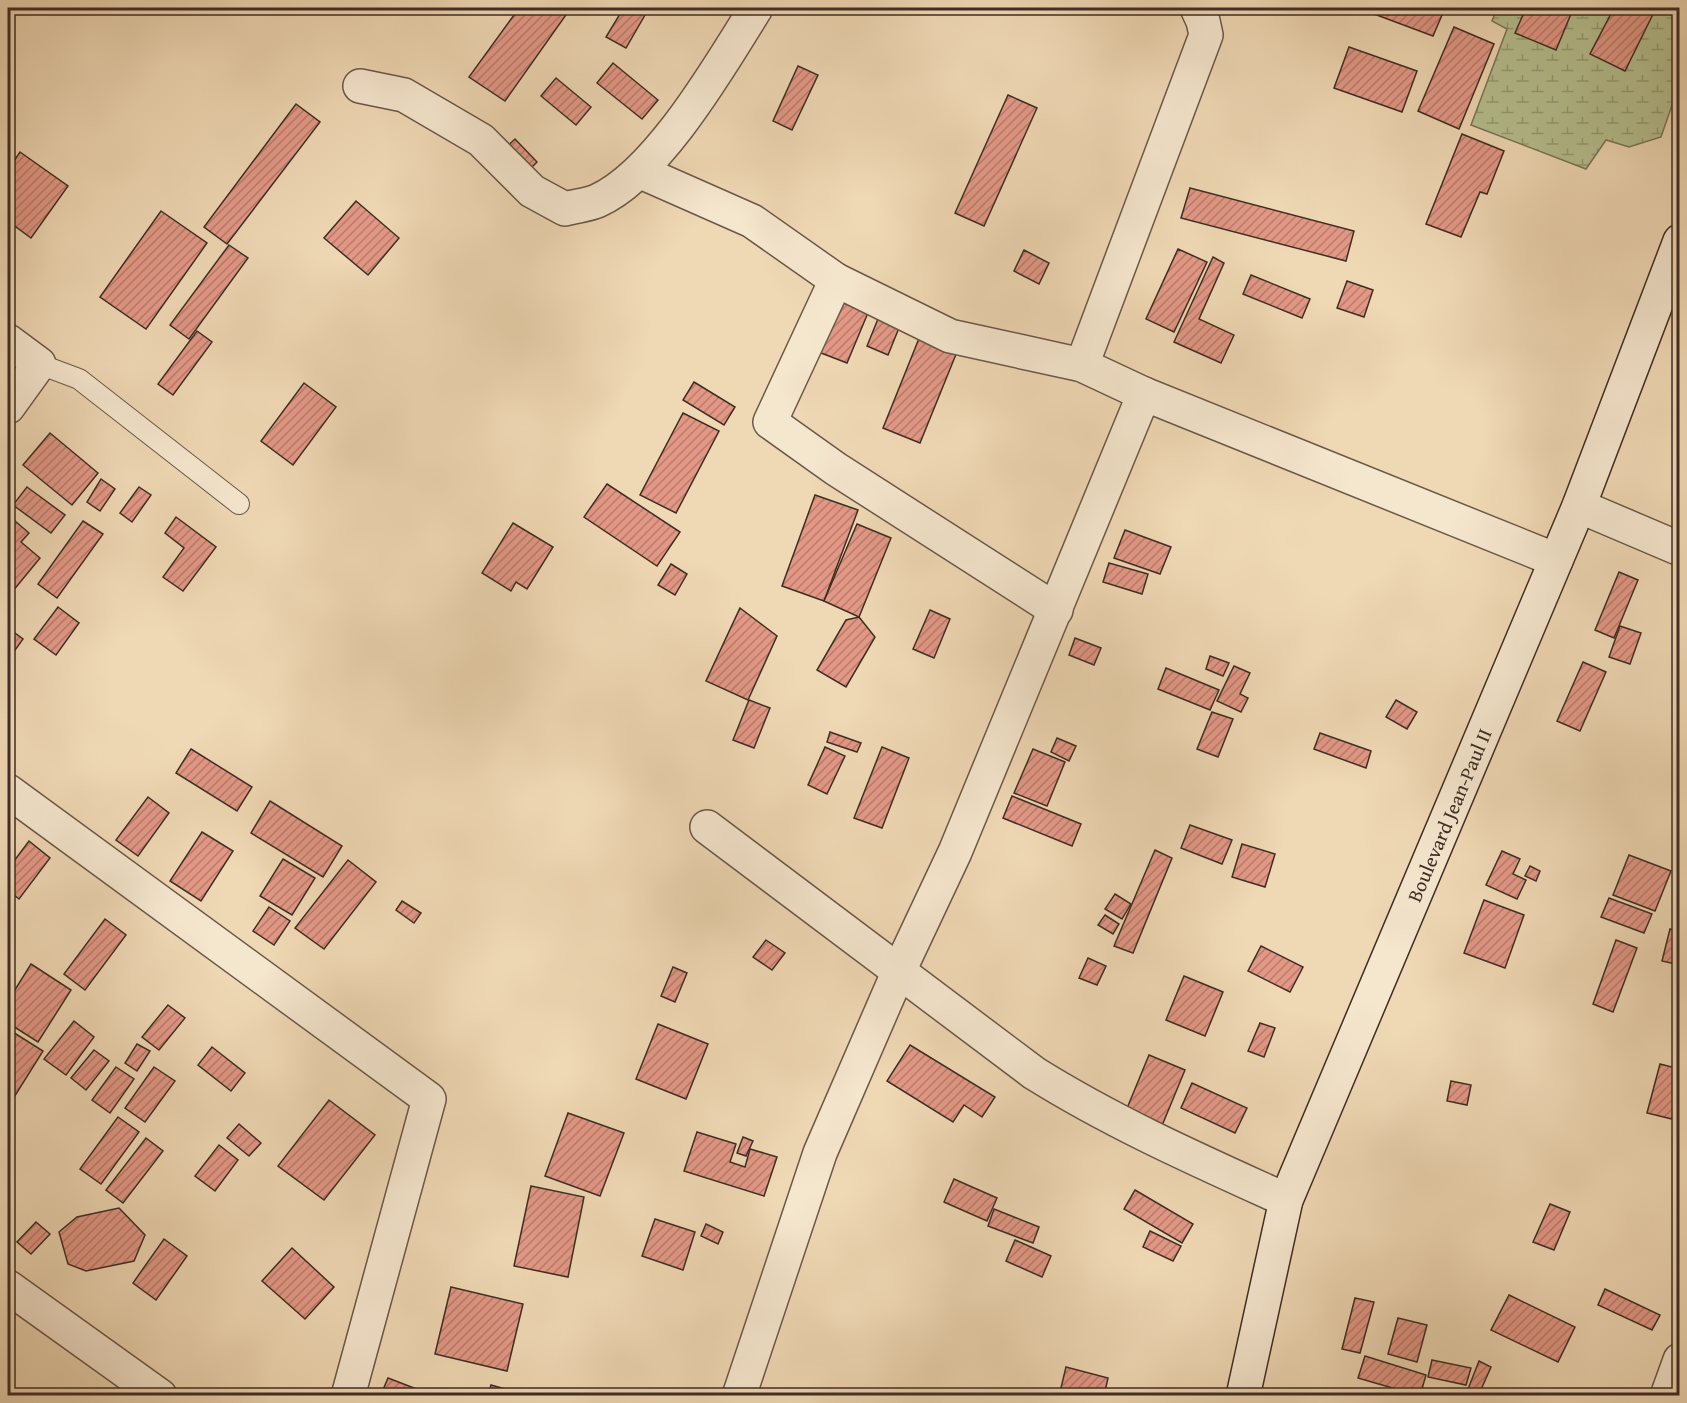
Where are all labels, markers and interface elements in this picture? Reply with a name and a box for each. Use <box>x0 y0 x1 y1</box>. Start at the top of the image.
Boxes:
street label: Boulevard Jean-Paul II <box>1399 724 1499 906</box>

